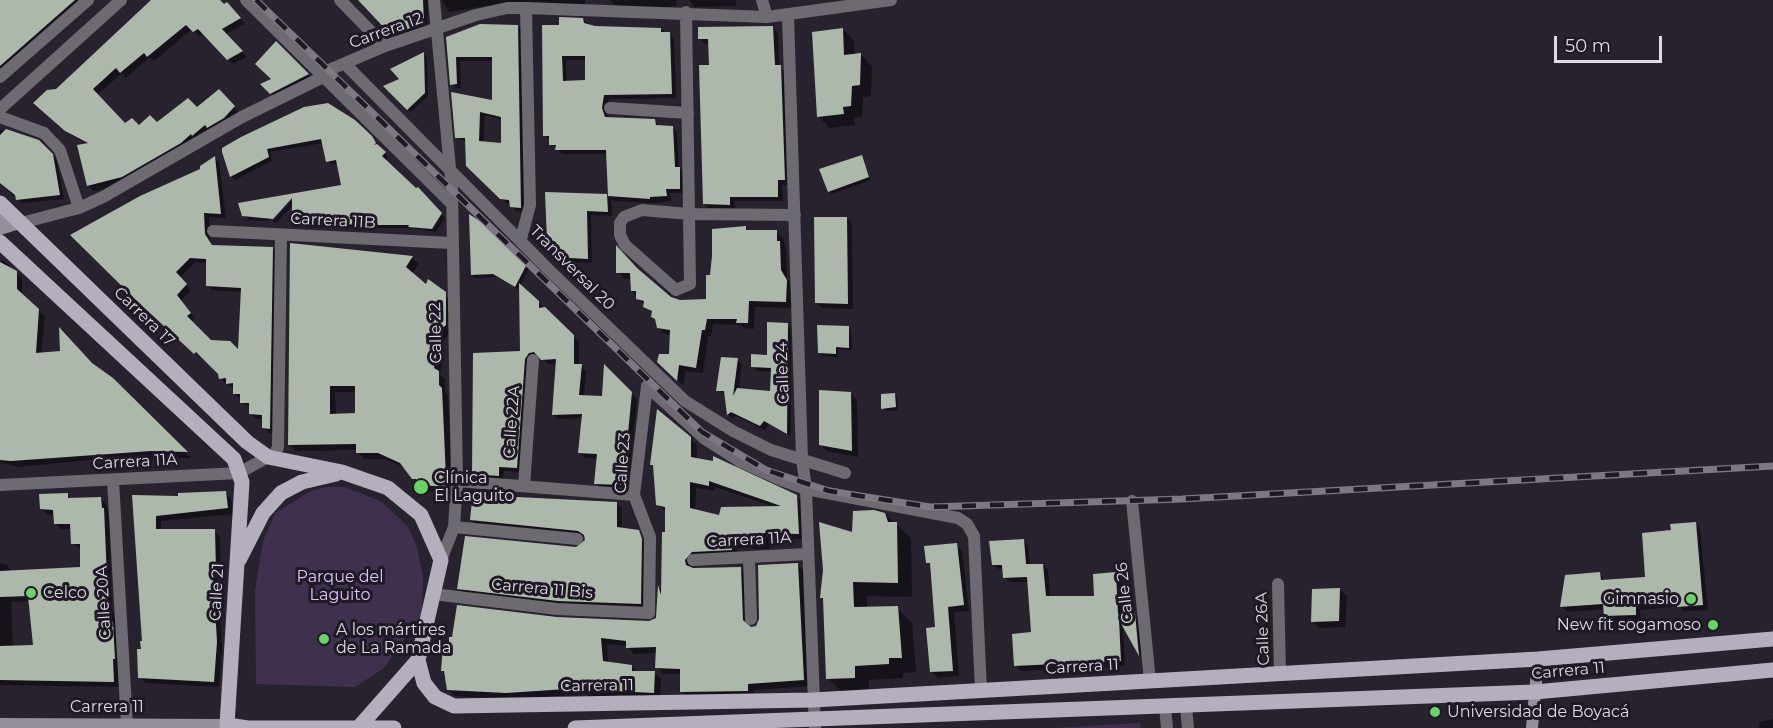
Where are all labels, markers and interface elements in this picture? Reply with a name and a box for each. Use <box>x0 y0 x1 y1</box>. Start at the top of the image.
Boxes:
street label: Carrera 12 <box>346 9 426 53</box>
scale bar <box>1557 24 1665 62</box>
text: 50 m <box>1565 35 1611 57</box>
street label: Carrera 11B <box>290 209 376 233</box>
street label: Transversal 20 <box>525 221 619 315</box>
street label: Carrera 17 <box>109 283 179 351</box>
street label: Calle 22 <box>426 302 446 364</box>
street label: Calle 24 <box>772 341 794 405</box>
street label: Calle 22A <box>500 385 524 459</box>
street label: Calle 23 <box>611 432 635 494</box>
street label: Carrera 11A <box>92 450 178 474</box>
place label: Clínica El Laguito <box>434 468 514 506</box>
marker: Clínica El Laguito <box>412 478 430 496</box>
street label: Carrera 11A <box>706 528 792 552</box>
street label: Calle 26 <box>1112 561 1138 625</box>
street label: Calle 21 <box>206 563 228 621</box>
street label: Calle 20A <box>92 565 116 641</box>
park label: Parque del Laguito <box>296 567 384 605</box>
street label: Carrera 11 Bis <box>490 575 594 603</box>
place label: Celco <box>43 583 87 603</box>
marker: Celco <box>24 586 38 600</box>
place label: Gimnasio <box>1603 589 1679 609</box>
street label: Calle 26A <box>1252 592 1274 666</box>
marker: Gimnasio <box>1684 592 1698 606</box>
place label: New fit sogamoso <box>1557 615 1701 635</box>
marker: New fit sogamoso <box>1706 618 1720 632</box>
place label: A los mártires de La Ramada <box>336 620 451 658</box>
marker: A los mártires de La Ramada <box>317 632 331 646</box>
street label: Carrera 11 <box>1045 655 1119 679</box>
street label: Carrera 11 <box>1530 658 1606 684</box>
street label: Carrera 11 <box>560 676 634 696</box>
street label: Carrera 11 <box>70 697 144 717</box>
place label: Universidad de Boyacá <box>1447 702 1630 722</box>
marker: Universidad de Boyacá <box>1428 705 1442 719</box>

